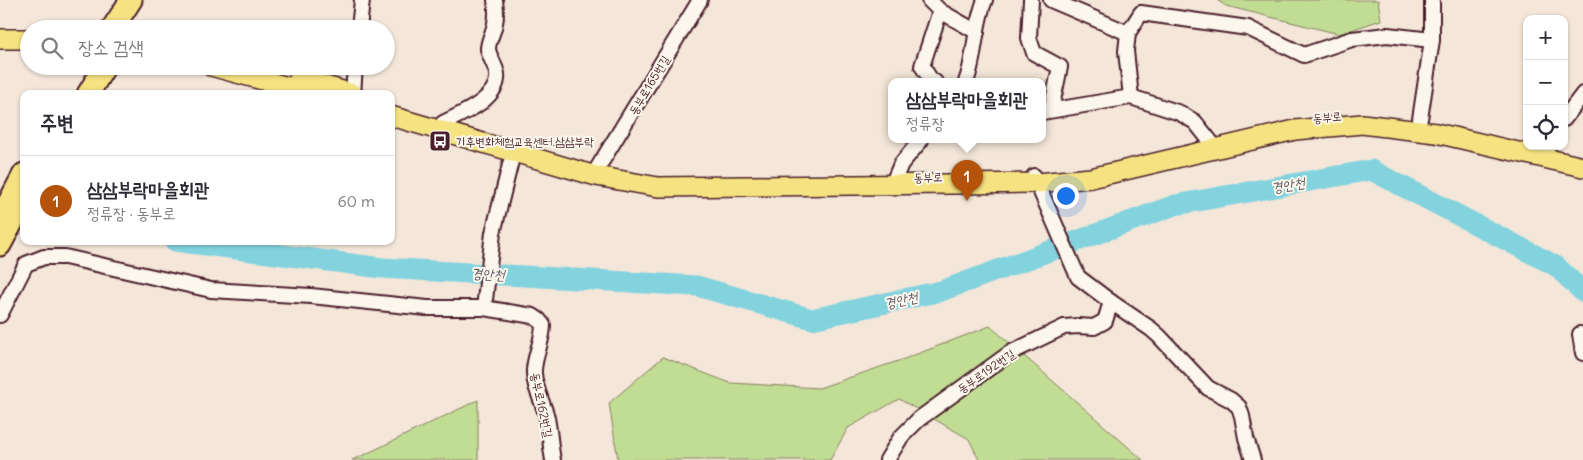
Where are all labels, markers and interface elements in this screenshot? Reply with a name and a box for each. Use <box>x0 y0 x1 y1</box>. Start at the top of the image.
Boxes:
map controls <box>1523 15 1568 150</box>
button: + <box>1523 15 1568 60</box>
search box <box>20 20 395 75</box>
icon: search <box>38 34 66 62</box>
text: 장소 검색 <box>78 35 144 59</box>
street label: 동부로165번길 <box>625 52 673 118</box>
button: − <box>1523 60 1568 105</box>
popup <box>888 78 1046 143</box>
text: 삼삼부락마을회관 <box>906 87 1028 111</box>
button: locate <box>1523 105 1568 150</box>
street label: 동부로 <box>1312 108 1342 126</box>
text: 주변 <box>40 109 74 136</box>
text: 정류장 <box>906 113 944 133</box>
bus stop icon: 기후변화체험교육센터.삼삼부락 <box>428 129 452 153</box>
place label: 기후변화체험교육센터.삼삼부락 <box>456 134 594 149</box>
pin: 1 <box>951 160 983 201</box>
street label: 동부로 <box>913 169 943 185</box>
water label: 경안천 <box>1270 173 1308 197</box>
text: 삼삼부락마을회관 <box>87 177 209 201</box>
your location <box>1053 183 1079 209</box>
text: 1 <box>53 191 59 211</box>
text: 60 m <box>337 191 375 211</box>
text: 정류장 · 동부로 <box>87 203 175 223</box>
water label: 경안천 <box>471 264 507 284</box>
water label: 경안천 <box>883 287 921 312</box>
street label: 동부로192번길 <box>954 346 1018 396</box>
street label: 동부로162번길 <box>528 371 556 439</box>

